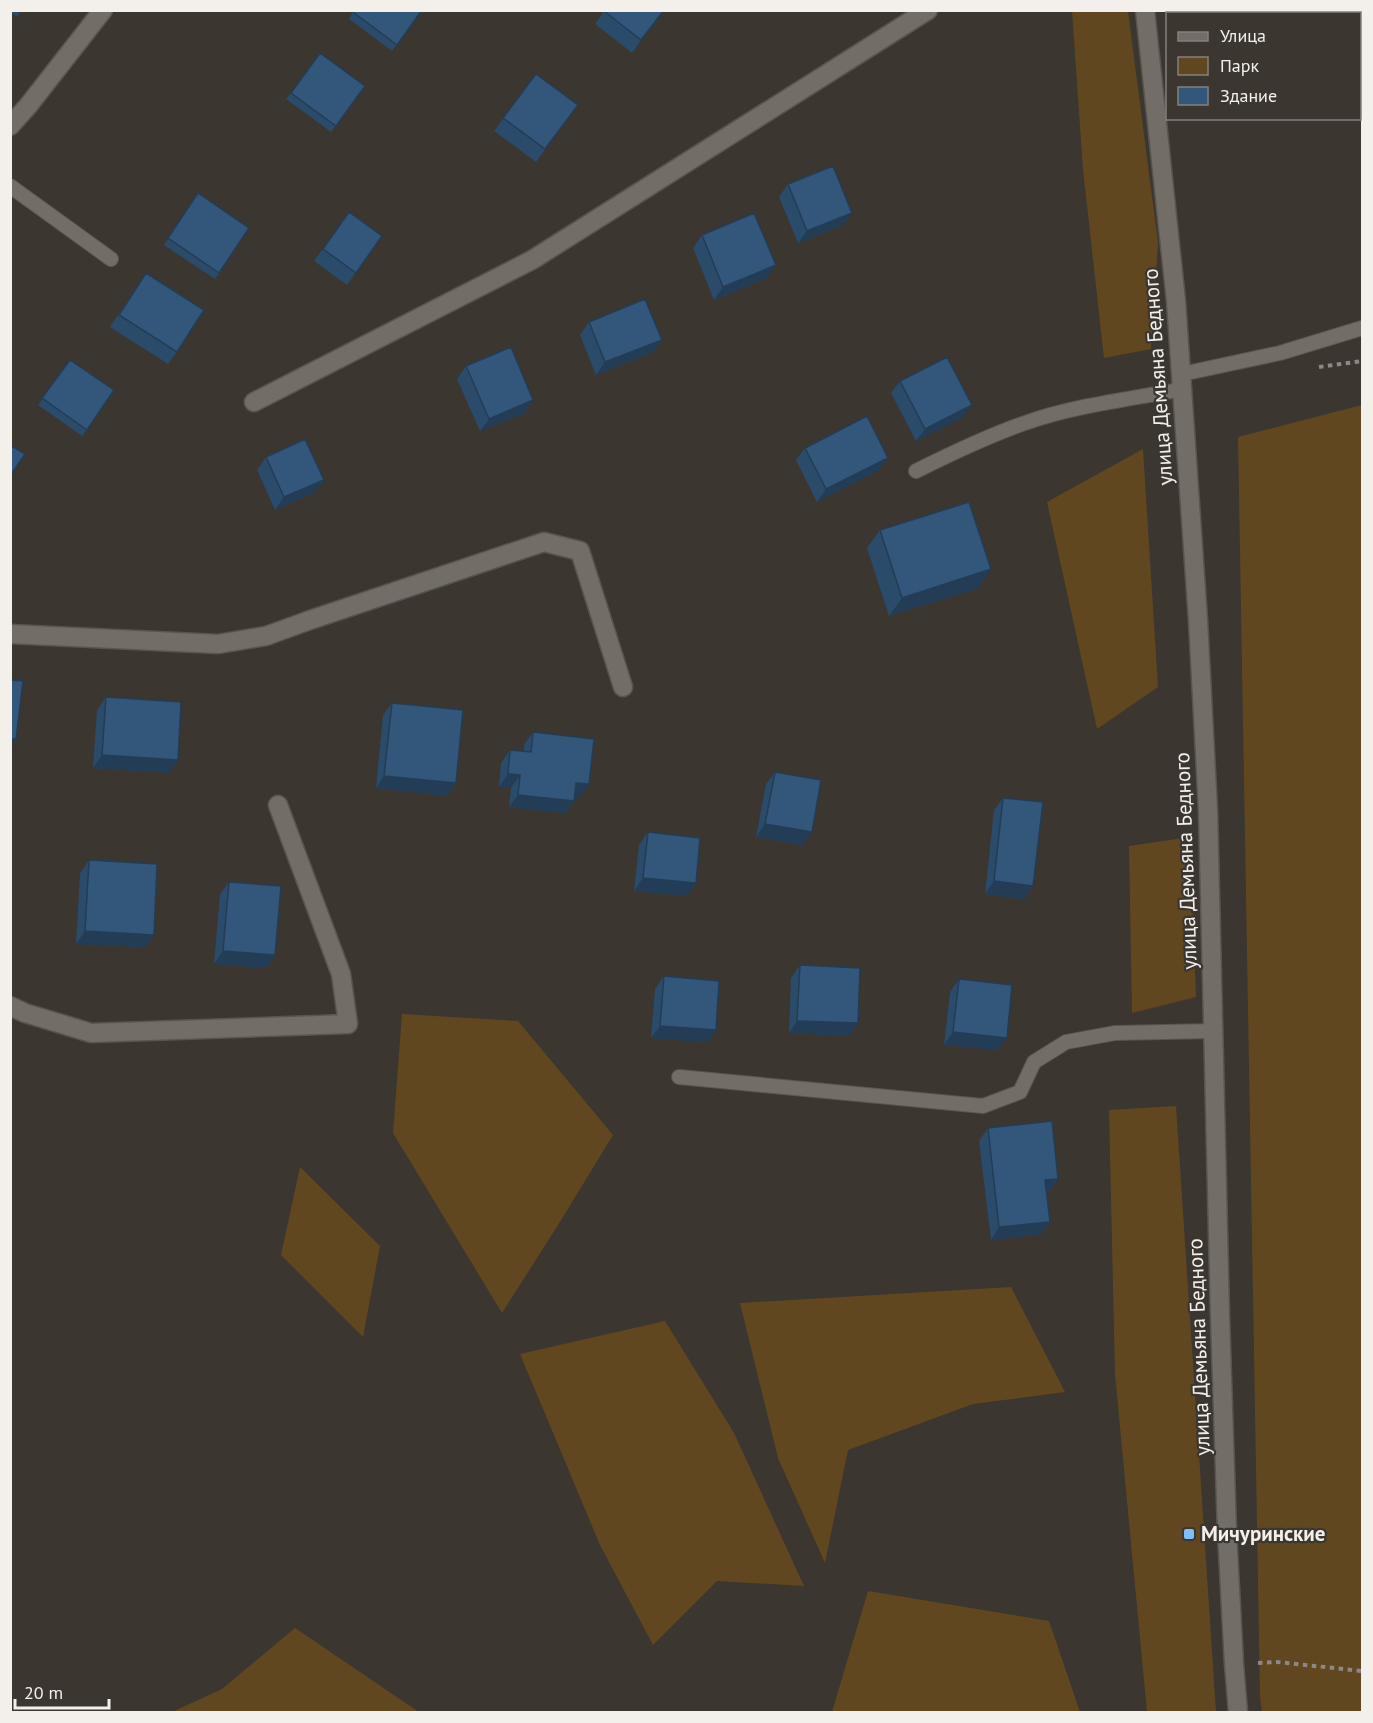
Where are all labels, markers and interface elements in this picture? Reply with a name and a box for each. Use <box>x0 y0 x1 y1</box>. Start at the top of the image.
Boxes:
legend <box>1166 12 1361 120</box>
text: Улица <box>1220 24 1266 47</box>
text: Парк <box>1220 54 1260 77</box>
text: Здание <box>1220 84 1277 107</box>
street label: улица Демьяна Бедного <box>1136 267 1179 487</box>
street label: улица Демьяна Бедного <box>1168 752 1203 970</box>
street label: улица Демьяна Бедного <box>1181 1238 1216 1456</box>
place label: Мичуринские <box>1201 1520 1325 1547</box>
marker: Мичуринские <box>1182 1527 1196 1541</box>
scale bar <box>15 1672 110 1710</box>
text: 20 m <box>24 1681 63 1704</box>

